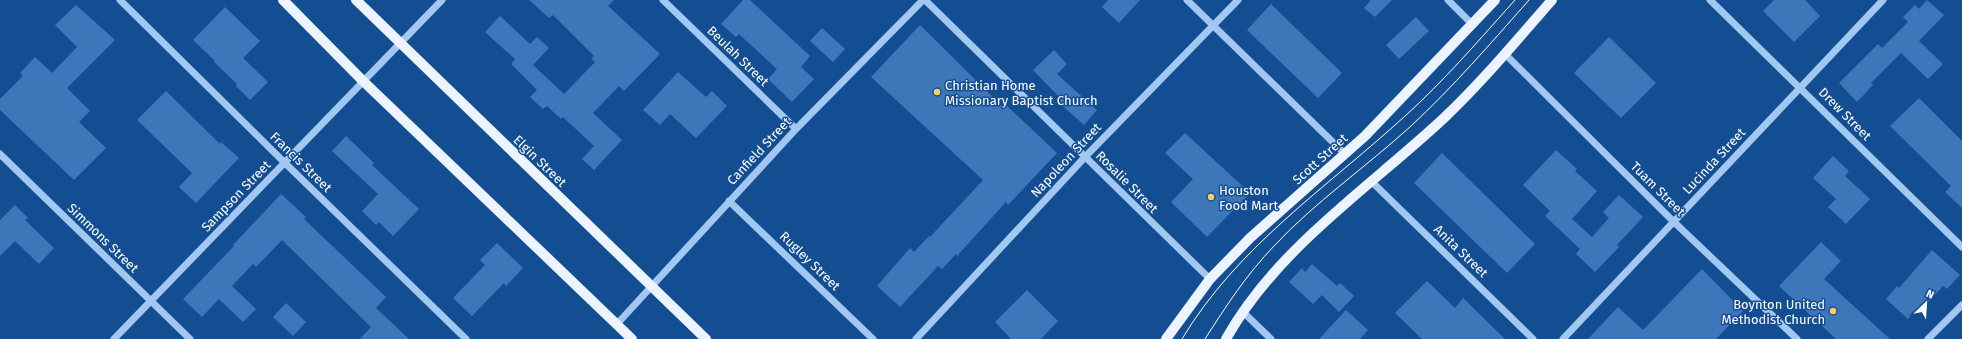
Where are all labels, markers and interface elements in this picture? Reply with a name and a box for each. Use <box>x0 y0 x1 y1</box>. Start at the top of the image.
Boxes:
street label: Beulah Street <box>704 23 772 89</box>
place label: Christian Home Missionary Baptist Church <box>945 78 1098 108</box>
street label: Drew Street <box>1816 85 1875 144</box>
marker: Christian Home Missionary Baptist Church <box>932 87 942 97</box>
street label: Canfield Street <box>724 114 794 188</box>
street label: Napoleon Street <box>1028 120 1104 200</box>
street label: Lucinda Street <box>1680 125 1749 197</box>
street label: Francis Street <box>267 129 335 195</box>
street label: Scott Street <box>1289 130 1351 188</box>
street label: Elgin Street <box>511 132 570 190</box>
street label: Rosalie Street <box>1093 148 1161 216</box>
street label: Sampson Street <box>198 157 274 235</box>
street label: Tuam Street <box>1628 159 1689 220</box>
place label: Houston Food Mart <box>1219 183 1279 213</box>
marker: Houston Food Mart <box>1206 192 1216 202</box>
street label: Simmons Street <box>64 200 142 276</box>
street label: Anita Street <box>1431 222 1491 281</box>
street label: Rugley Street <box>777 228 844 294</box>
north arrow <box>1906 283 1946 323</box>
text: N <box>1924 287 1936 302</box>
place label: Boynton United Methodist Church <box>1721 297 1825 327</box>
marker: Boynton United Methodist Church <box>1828 306 1838 316</box>

